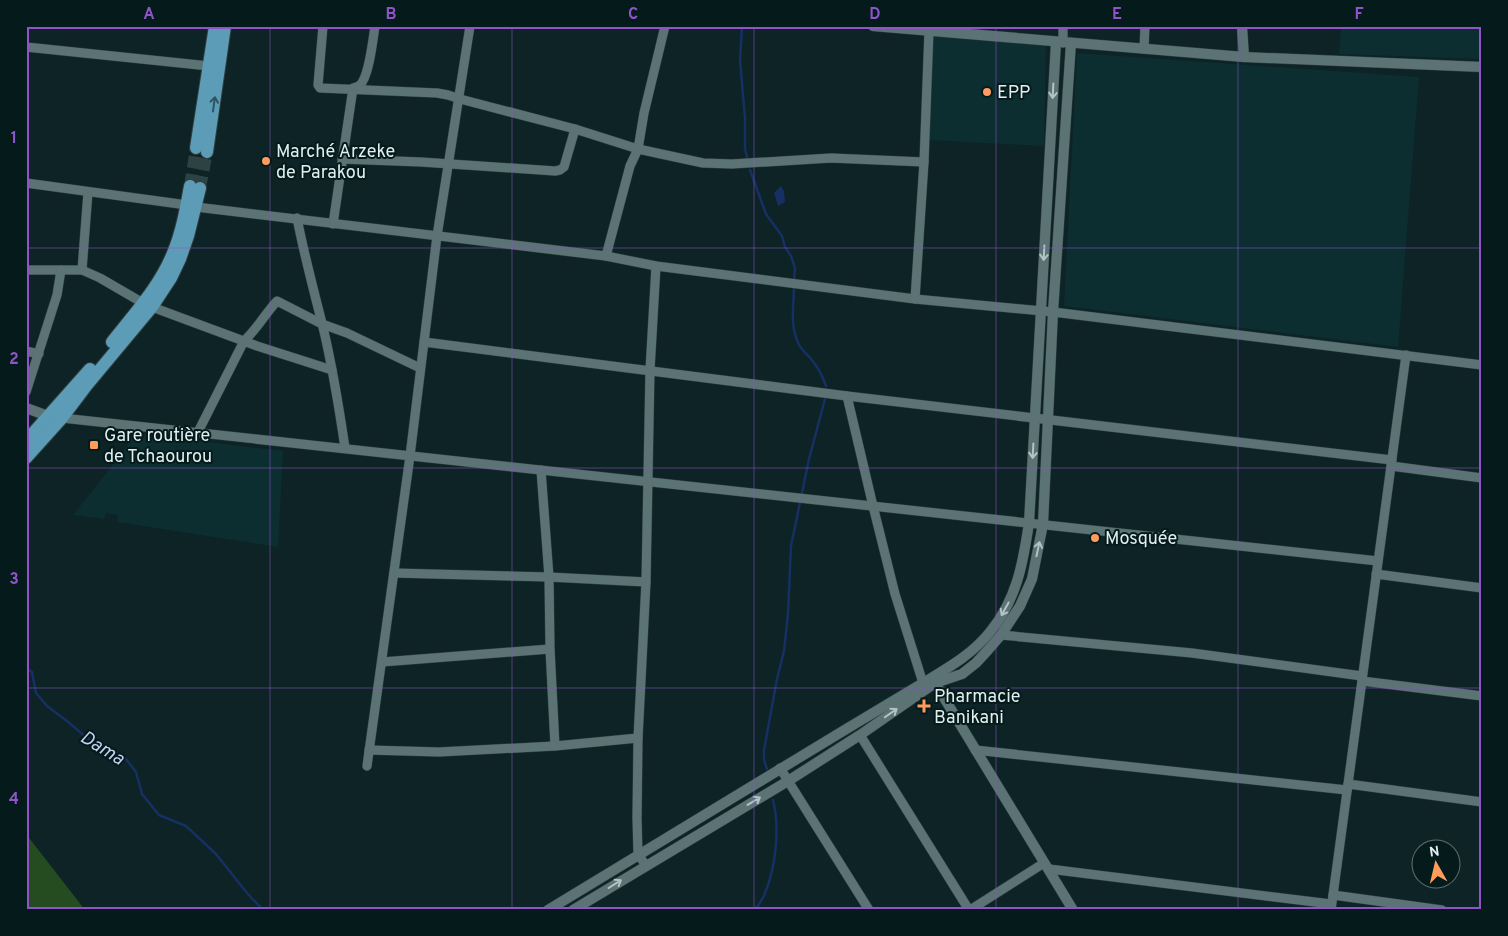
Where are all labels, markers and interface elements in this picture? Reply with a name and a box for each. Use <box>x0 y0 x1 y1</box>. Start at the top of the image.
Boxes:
text: A <box>143 5 155 25</box>
text: B <box>385 5 397 25</box>
text: C <box>628 5 638 25</box>
text: D <box>869 5 881 25</box>
text: E <box>1112 5 1122 25</box>
text: F <box>1354 5 1364 25</box>
place label: EPP <box>997 82 1030 105</box>
one-way arrow <box>1048 83 1057 99</box>
marker: EPP <box>981 86 993 98</box>
one-way arrow <box>209 96 219 112</box>
text: 1 <box>11 129 17 149</box>
place label: Marché Arzeke de Parakou <box>276 141 395 185</box>
marker: Marché Arzeke de Parakou <box>260 155 272 167</box>
one-way arrow <box>1039 245 1048 261</box>
text: 2 <box>9 350 19 370</box>
place label: Gare routière de Tchaourou <box>104 425 212 469</box>
marker: Gare routière de Tchaourou <box>88 439 100 451</box>
one-way arrow <box>1028 442 1037 458</box>
place label: Mosquée <box>1105 528 1177 551</box>
marker: Mosquée <box>1089 532 1101 544</box>
one-way arrow <box>1034 541 1043 557</box>
text: 3 <box>9 570 19 590</box>
one-way arrow <box>1000 601 1010 616</box>
place label: Pharmacie Banikani <box>934 686 1021 730</box>
marker: Pharmacie Banikani <box>918 700 930 712</box>
one-way arrow <box>884 708 898 718</box>
water label: Dama <box>75 726 129 772</box>
text: 4 <box>9 790 19 810</box>
one-way arrow <box>747 795 761 805</box>
north arrow <box>1410 838 1460 888</box>
text: N <box>1428 843 1441 862</box>
one-way arrow <box>607 879 621 889</box>

